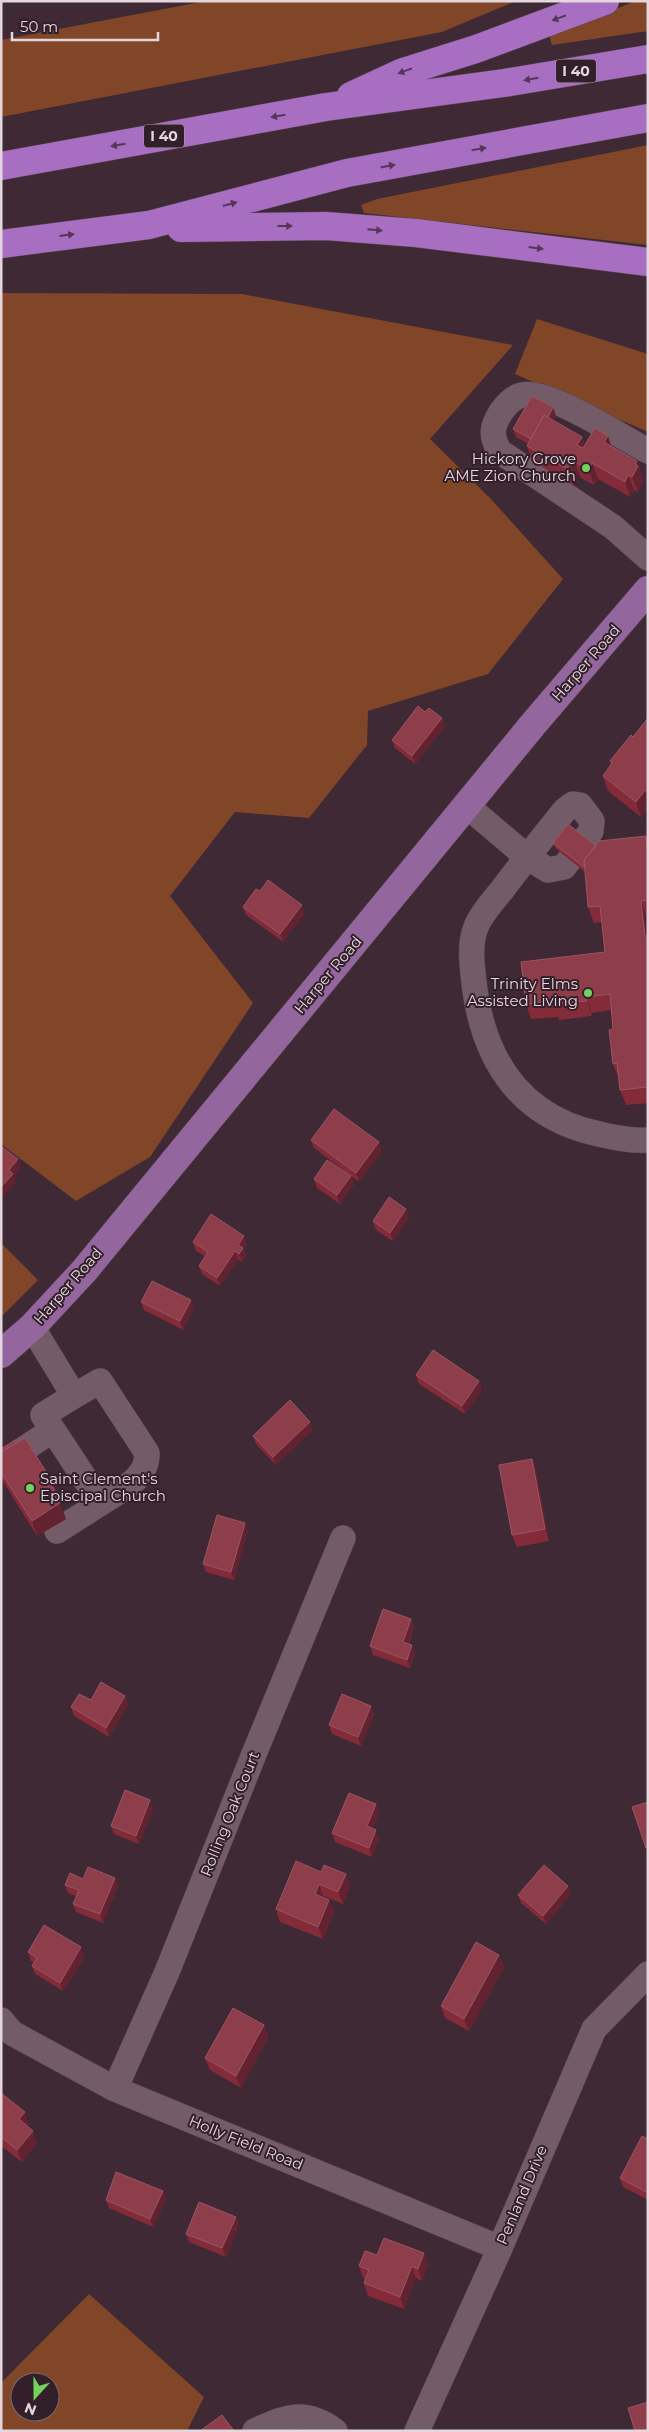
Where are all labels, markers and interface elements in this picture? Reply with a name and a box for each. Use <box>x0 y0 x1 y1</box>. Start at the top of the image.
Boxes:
scale bar <box>12 10 159 42</box>
one-way arrow <box>551 14 566 22</box>
text: 50 m <box>20 17 58 36</box>
road number: I 40 <box>556 59 596 82</box>
one-way arrow <box>398 68 413 75</box>
one-way arrow <box>522 75 538 83</box>
one-way arrow <box>270 112 286 120</box>
road number: I 40 <box>144 124 184 148</box>
one-way arrow <box>110 141 126 149</box>
one-way arrow <box>472 144 488 152</box>
one-way arrow <box>380 161 396 169</box>
one-way arrow <box>222 200 237 208</box>
one-way arrow <box>277 222 293 230</box>
one-way arrow <box>367 226 383 234</box>
one-way arrow <box>59 231 75 239</box>
one-way arrow <box>528 244 544 252</box>
place label: Hickory Grove AME Zion Church <box>445 449 576 485</box>
marker: Hickory Grove AME Zion Church <box>580 462 592 474</box>
street label: Harper Road <box>547 620 624 705</box>
street label: Harper Road <box>290 932 366 1017</box>
place label: Trinity Elms Assisted Living <box>467 974 578 1010</box>
marker: Trinity Elms Assisted Living <box>582 987 594 999</box>
street label: Harper Road <box>29 1243 106 1328</box>
place label: Saint Clement's Episcipal Church <box>40 1469 166 1505</box>
marker: Saint Clement's Episcipal Church <box>24 1482 36 1494</box>
street label: Rolling Oak Court <box>196 1749 263 1879</box>
street label: Holly Field Road <box>186 2111 306 2174</box>
street label: Penland Drive <box>492 2142 551 2247</box>
north arrow <box>10 2372 60 2422</box>
text: N <box>22 2399 39 2420</box>

